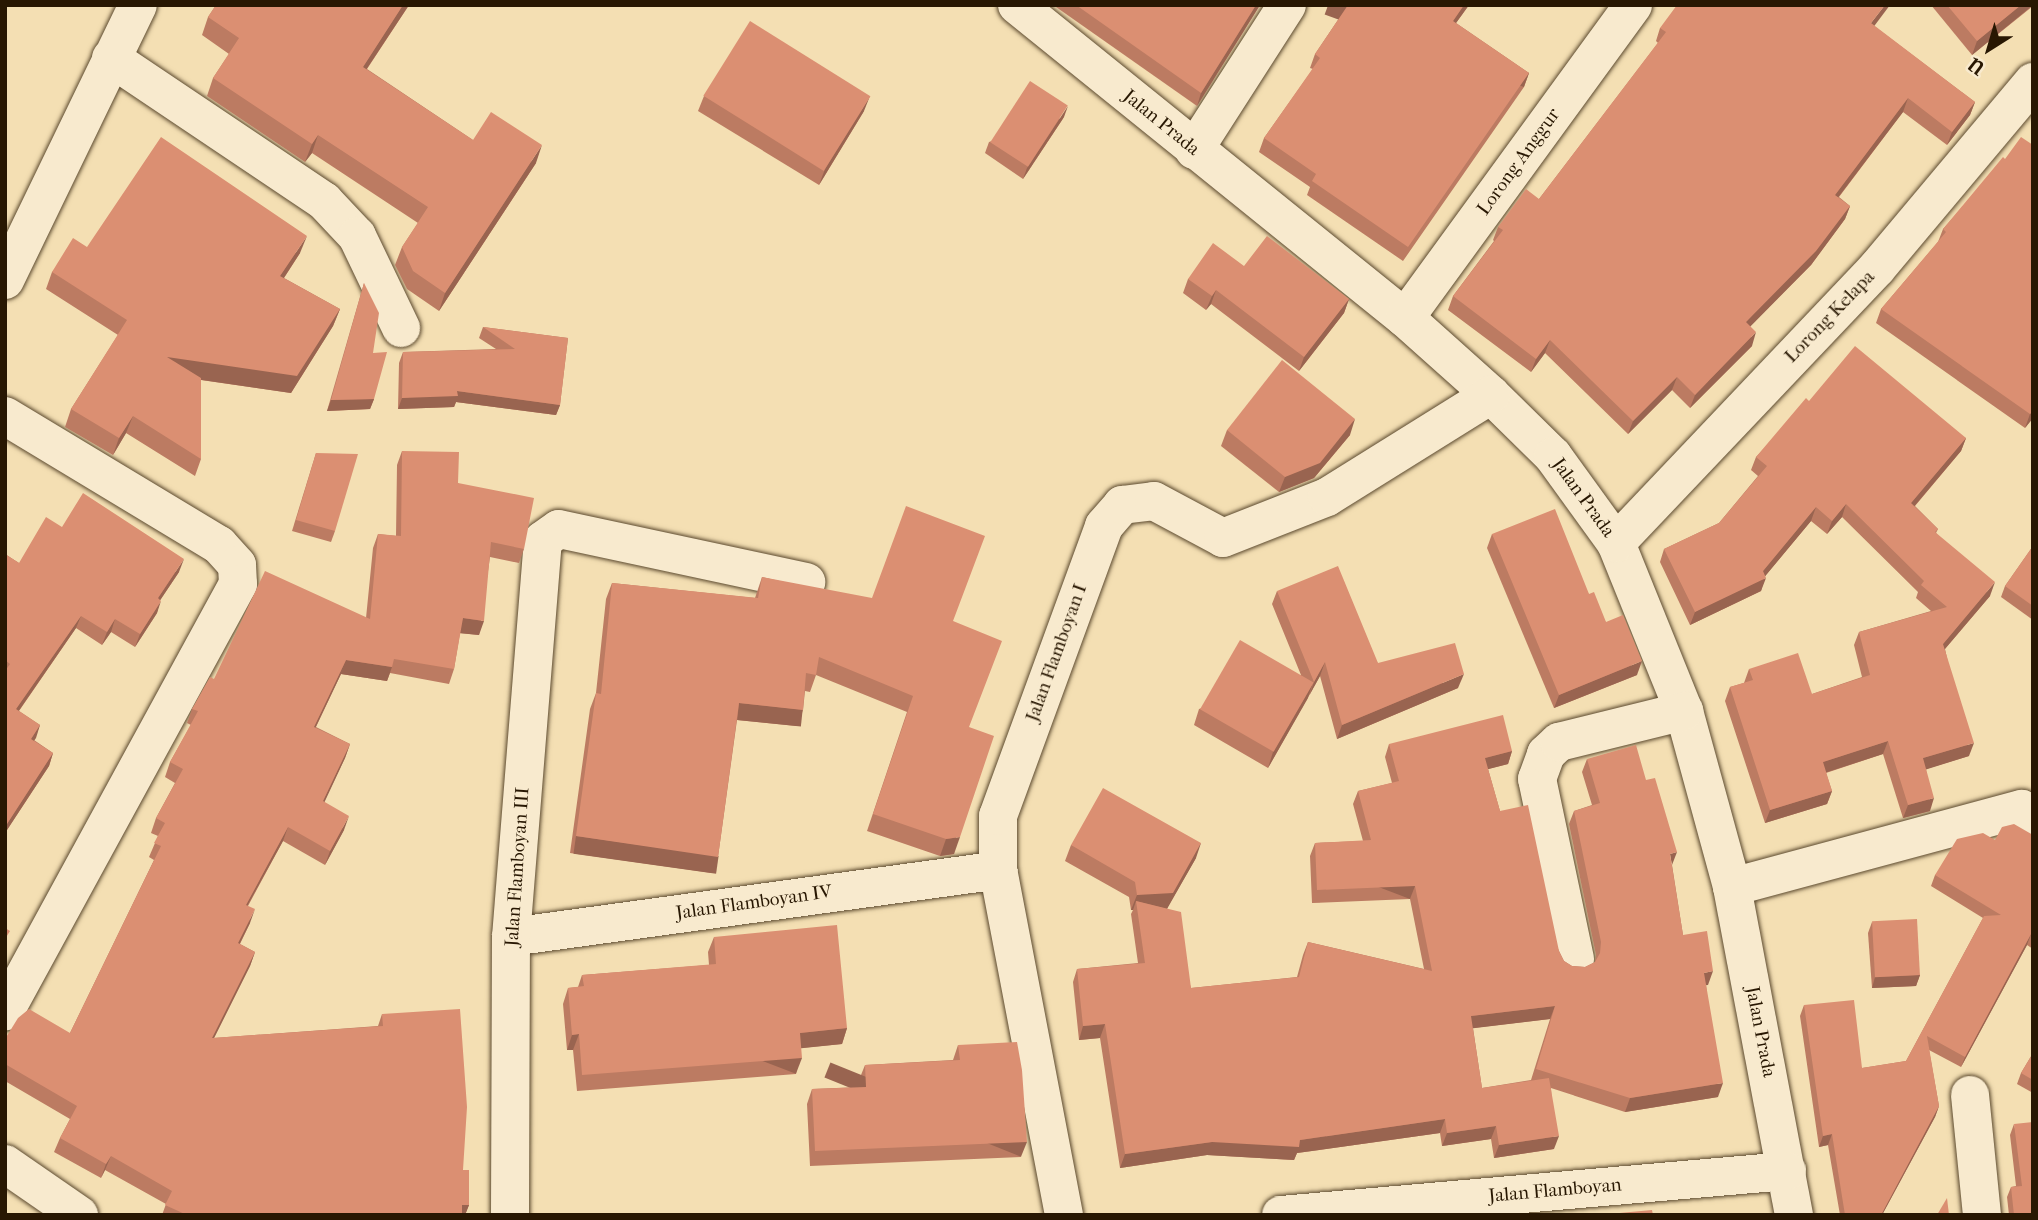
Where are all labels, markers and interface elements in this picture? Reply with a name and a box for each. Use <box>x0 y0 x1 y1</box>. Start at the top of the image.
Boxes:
north arrow <box>1954 14 2024 84</box>
text: U <box>1964 53 1989 79</box>
street label: Jalan Prada <box>1118 85 1204 161</box>
street label: Lorong Anggur <box>1473 104 1565 220</box>
street label: Lorong Kelapa <box>1780 266 1880 368</box>
street label: Jalan Prada <box>1547 454 1619 542</box>
street label: Jalan Flamboyan I <box>1021 581 1093 725</box>
street label: Jalan Flamboyan III <box>501 786 535 948</box>
street label: Jalan Flamboyan IV <box>674 881 834 925</box>
street label: Jalan Prada <box>1740 985 1780 1079</box>
street label: Jalan Flamboyan <box>1488 1174 1622 1208</box>

